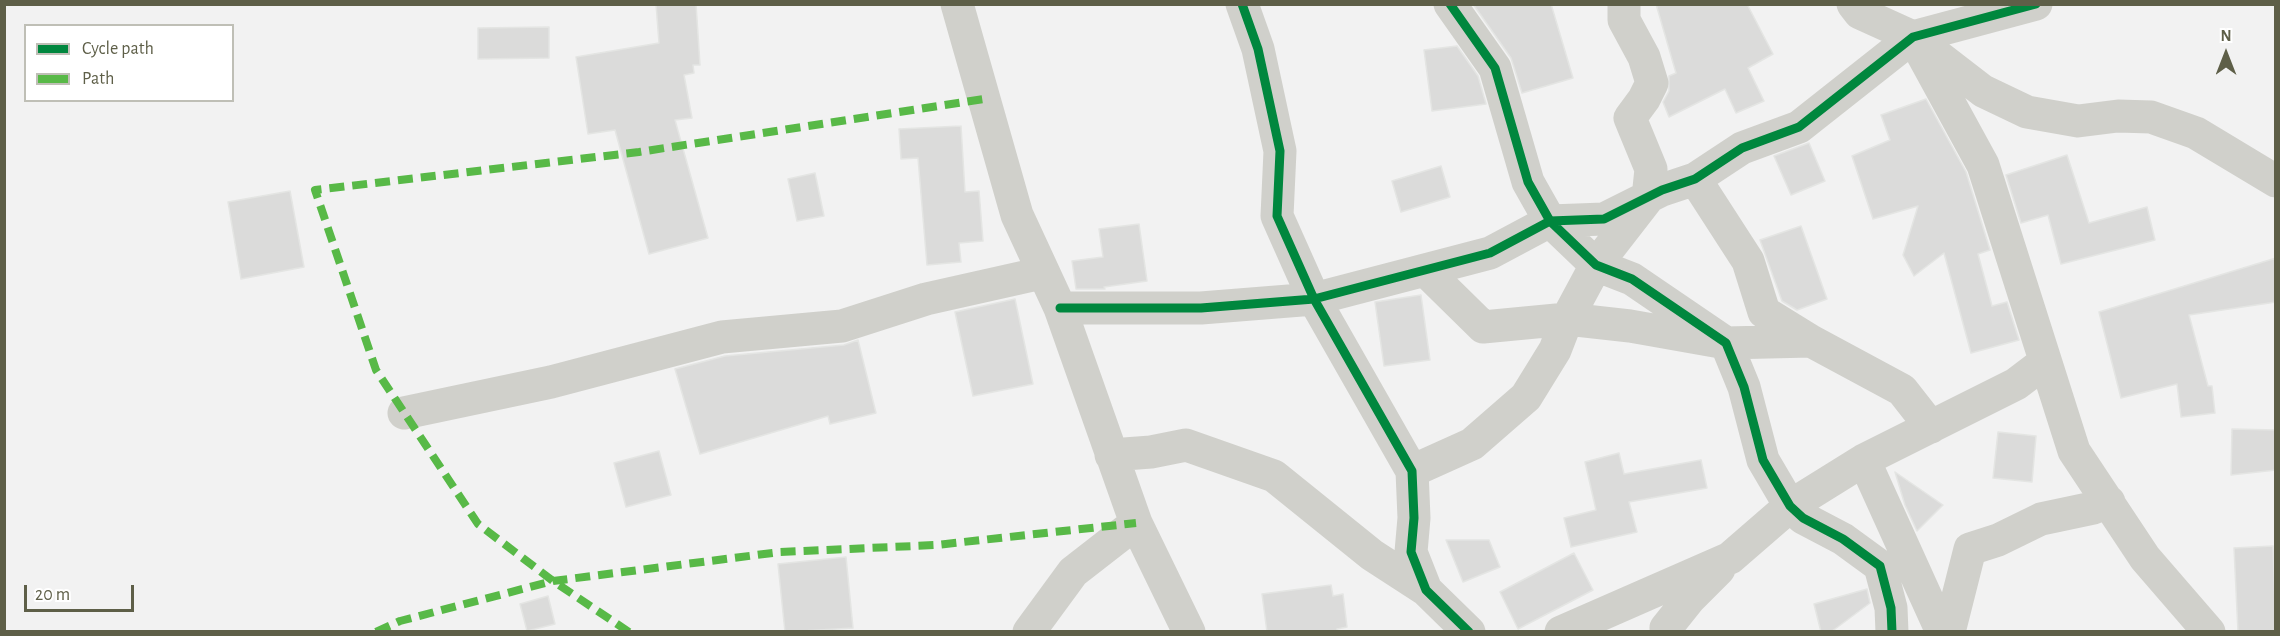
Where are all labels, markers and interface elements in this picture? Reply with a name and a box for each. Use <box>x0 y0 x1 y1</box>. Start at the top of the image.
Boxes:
legend <box>24 24 234 102</box>
north arrow <box>2196 24 2256 84</box>
text: N <box>2220 28 2232 44</box>
text: Cycle path <box>82 40 154 58</box>
text: Path <box>82 70 114 88</box>
scale bar <box>27 573 136 611</box>
text: 20 m <box>35 586 70 604</box>

